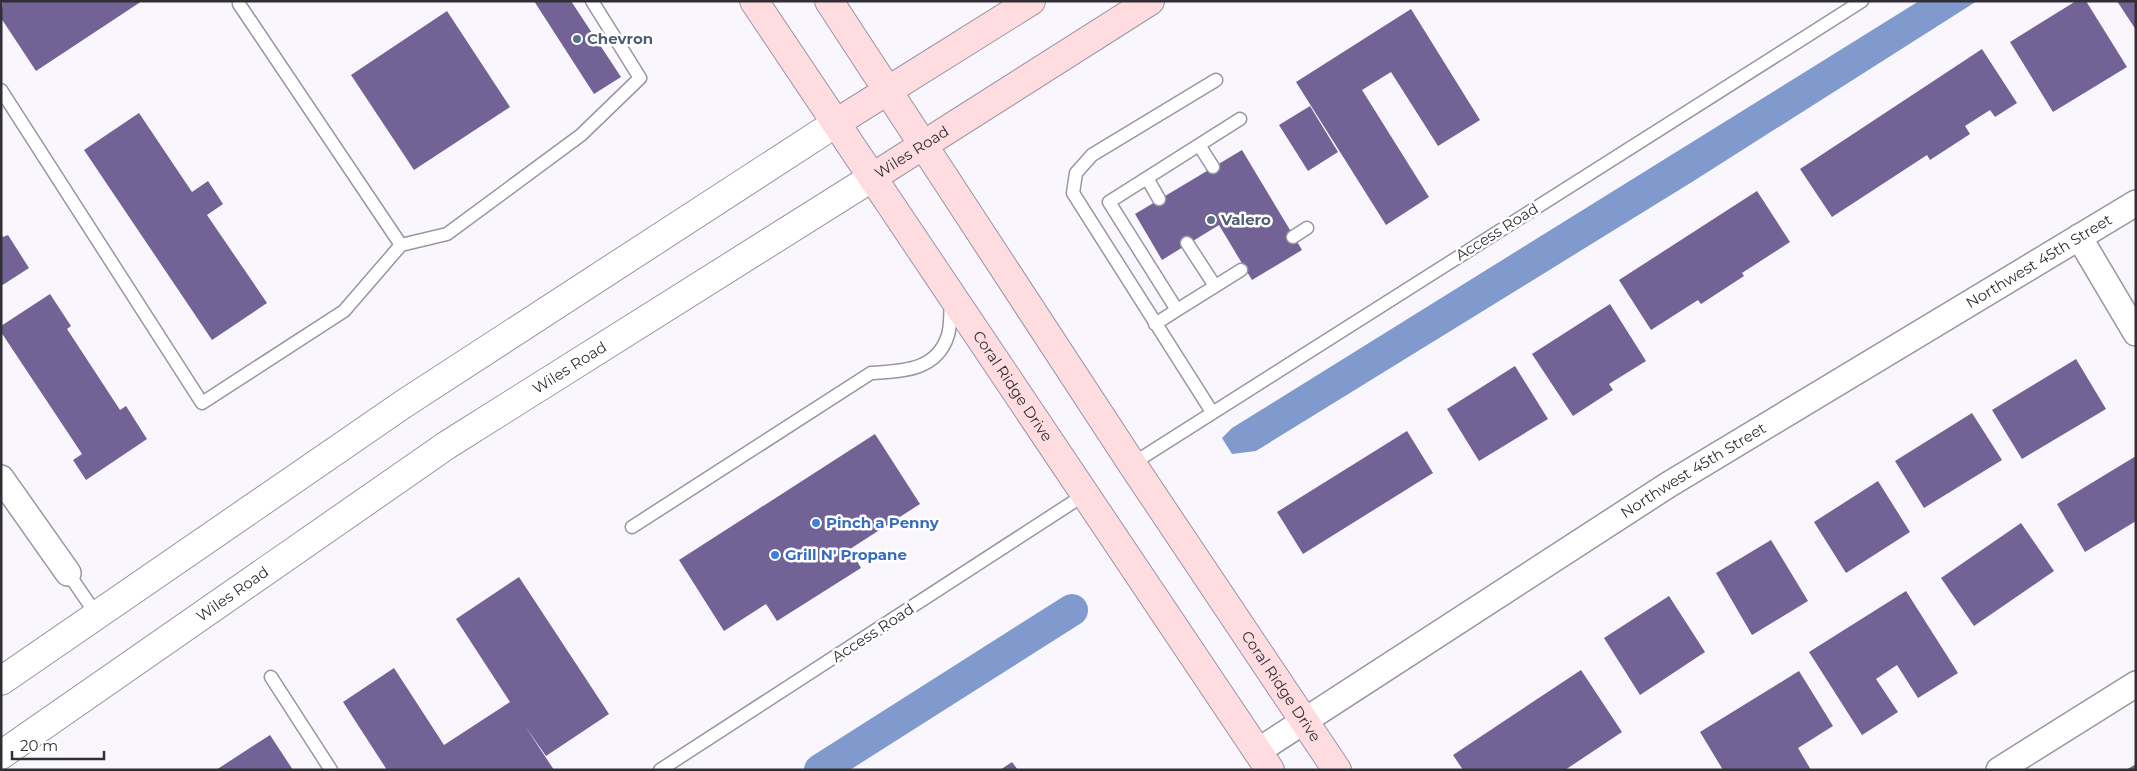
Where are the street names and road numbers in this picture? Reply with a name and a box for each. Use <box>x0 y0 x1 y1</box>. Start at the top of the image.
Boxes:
street label: Wiles Road <box>871 121 952 182</box>
street label: Access Road <box>1452 199 1542 265</box>
street label: Northwest 45th Street <box>1962 210 2115 312</box>
street label: Coral Ridge Drive <box>969 327 1057 445</box>
street label: Wiles Road <box>529 337 610 398</box>
street label: Northwest 45th Street <box>1617 418 1769 522</box>
street label: Wiles Road <box>192 562 272 625</box>
street label: Access Road <box>828 599 917 666</box>
street label: Coral Ridge Drive <box>1237 627 1325 745</box>

